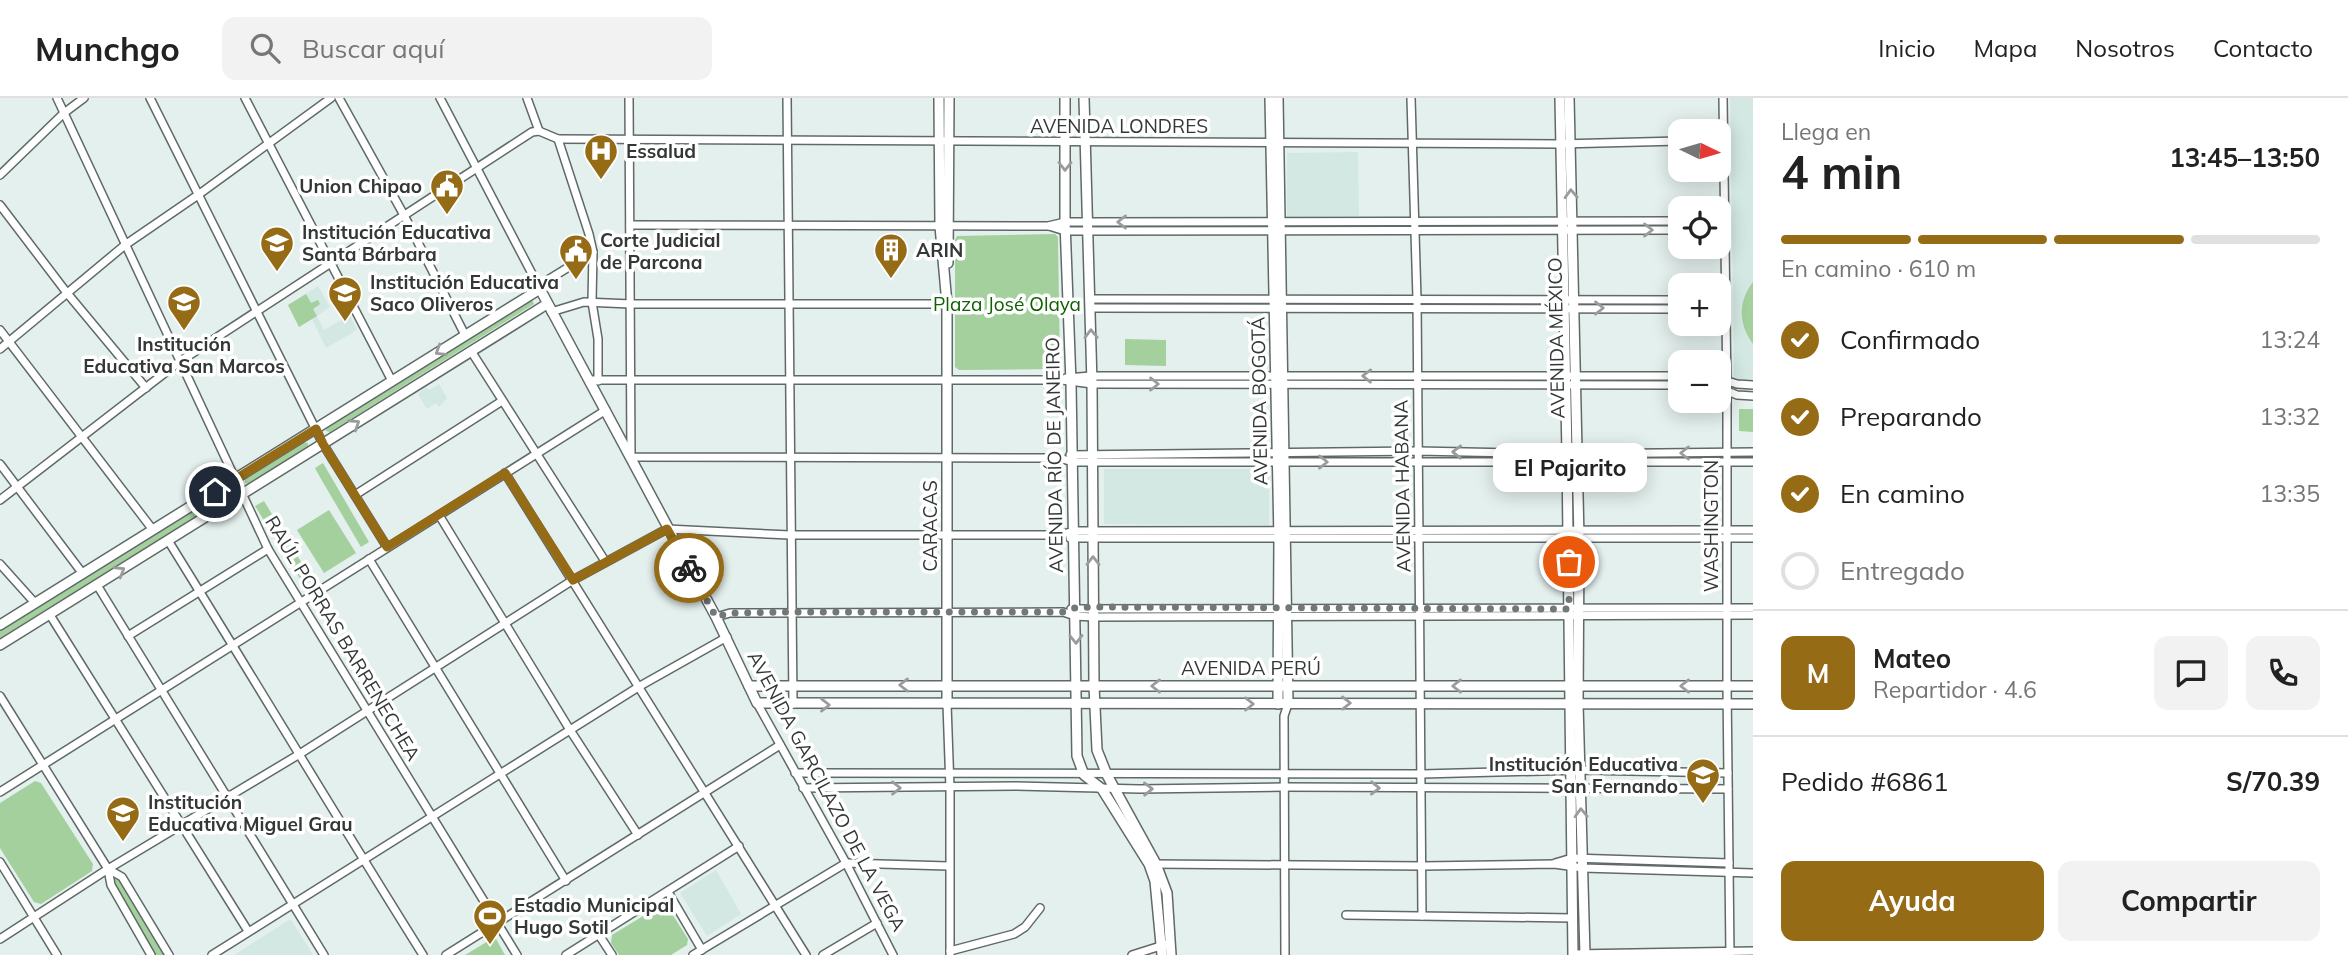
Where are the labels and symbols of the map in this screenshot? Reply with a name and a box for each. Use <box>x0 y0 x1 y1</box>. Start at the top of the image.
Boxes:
street label: AVENIDA LONDRES <box>1030 114 1208 138</box>
north arrow <box>1668 119 1731 182</box>
hospital icon: Essalud <box>582 132 620 181</box>
place label: Essalud <box>626 139 696 163</box>
one-way arrow <box>1057 161 1073 172</box>
public building icon: Union Chipao <box>428 167 466 216</box>
place label: Union Chipao <box>299 174 422 198</box>
one-way arrow <box>1564 188 1579 199</box>
one-way arrow <box>1116 214 1127 230</box>
place label: Institución Educativa Santa Bárbara <box>302 220 491 266</box>
one-way arrow <box>1643 222 1654 238</box>
school or university icon: Institución Educativa Santa Bárbara <box>258 224 296 273</box>
place label: Corte Judicial de Parcona <box>600 228 721 274</box>
building icon: ARIN <box>872 231 910 280</box>
public building icon: Corte Judicial de Parcona <box>557 232 595 281</box>
place label: ARIN <box>916 238 963 262</box>
street label: AVENIDA MÉXICO <box>1543 257 1569 419</box>
place label: Institución Educativa Saco Oliveros <box>370 270 559 316</box>
school or university icon: Institución Educativa Saco Oliveros <box>326 274 364 323</box>
school or university icon: Institución Educativa San Marcos <box>165 283 203 332</box>
park label: Plaza José Olaya <box>933 292 1081 316</box>
one-way arrow <box>1595 300 1605 316</box>
street label: AVENIDA BOGOTÁ <box>1246 316 1272 486</box>
one-way arrow <box>1083 328 1098 339</box>
place label: Institución Educativa San Marcos <box>83 332 285 378</box>
street label: AVENIDA RÍO DE JANEIRO <box>1040 337 1068 573</box>
one-way arrow <box>434 342 447 355</box>
one-way arrow <box>1361 368 1372 384</box>
one-way arrow <box>1149 376 1160 392</box>
street label: AVENIDA HABANA <box>1388 399 1416 573</box>
one-way arrow <box>347 419 360 432</box>
callout: El Pajarito <box>1492 443 1646 492</box>
one-way arrow <box>1452 444 1463 459</box>
one-way arrow <box>1679 445 1690 461</box>
one-way arrow <box>1318 454 1329 470</box>
street label: WASHINGTON <box>1699 460 1723 592</box>
pin <box>185 462 245 522</box>
street label: CARACAS <box>918 480 942 572</box>
street label: RAÚL PORRAS BARRENECHEA <box>260 511 426 765</box>
pin <box>1539 532 1599 592</box>
courier <box>654 533 724 603</box>
one-way arrow <box>1085 556 1101 566</box>
one-way arrow <box>113 566 126 579</box>
one-way arrow <box>1068 634 1084 644</box>
street label: AVENIDA GARCILAZO DE LA VEGA <box>743 647 911 935</box>
street label: AVENIDA PERÚ <box>1181 656 1321 680</box>
one-way arrow <box>899 677 909 693</box>
one-way arrow <box>1151 678 1162 693</box>
one-way arrow <box>1452 678 1462 694</box>
one-way arrow <box>1679 678 1690 694</box>
one-way arrow <box>1244 696 1255 712</box>
one-way arrow <box>1341 696 1352 711</box>
one-way arrow <box>820 697 831 712</box>
place label: Institución Educativa San Fernando <box>1489 752 1678 798</box>
school or university icon: Institución Educativa San Fernando <box>1684 756 1722 805</box>
one-way arrow <box>891 780 902 796</box>
one-way arrow <box>1371 780 1381 796</box>
one-way arrow <box>1143 781 1154 797</box>
place label: Institución Educativa Miguel Grau <box>148 790 353 836</box>
school or university icon: Institución Educativa Miguel Grau <box>104 794 142 843</box>
one-way arrow <box>1574 808 1589 819</box>
place label: Estadio Municipal Hugo Sotil <box>514 893 674 939</box>
sports icon: Estadio Municipal Hugo Sotil <box>471 897 509 946</box>

